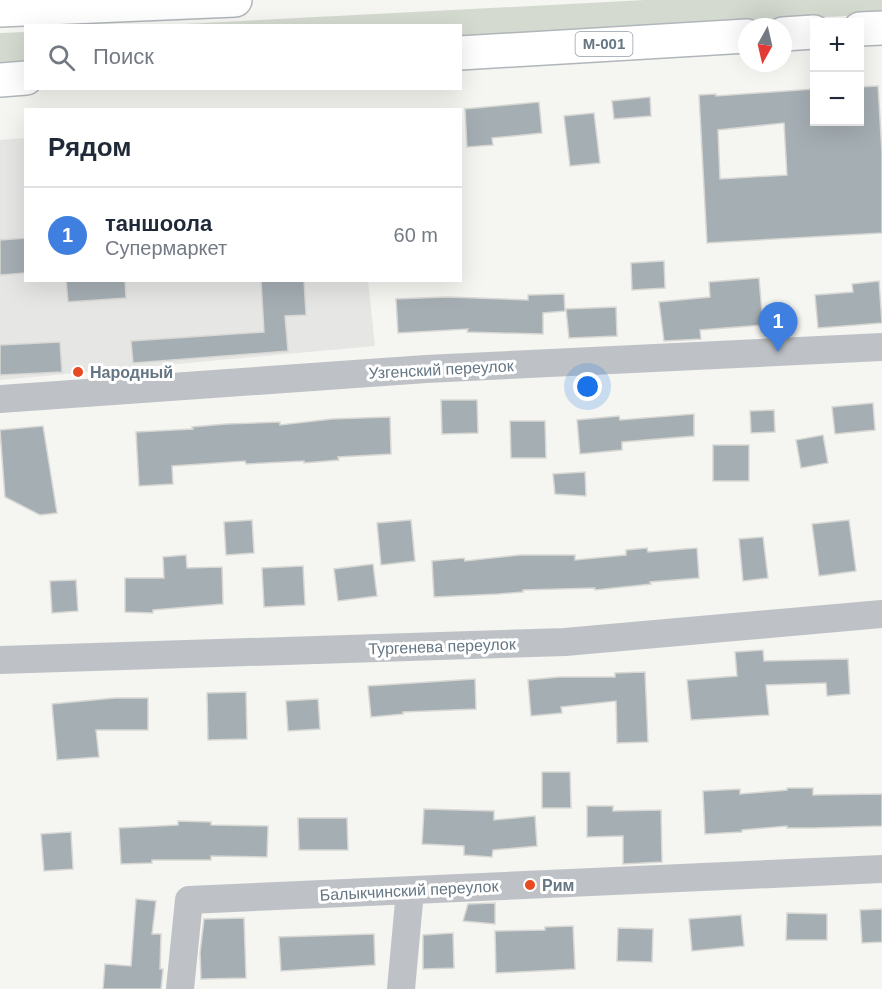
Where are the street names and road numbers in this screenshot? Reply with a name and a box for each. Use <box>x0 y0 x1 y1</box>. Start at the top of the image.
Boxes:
road number: М-001 <box>576 32 632 56</box>
street label: Узгенский переулок <box>368 357 515 382</box>
street label: Тургенева переулок <box>368 635 517 658</box>
street label: Балыкчинский переулок <box>319 877 500 904</box>

